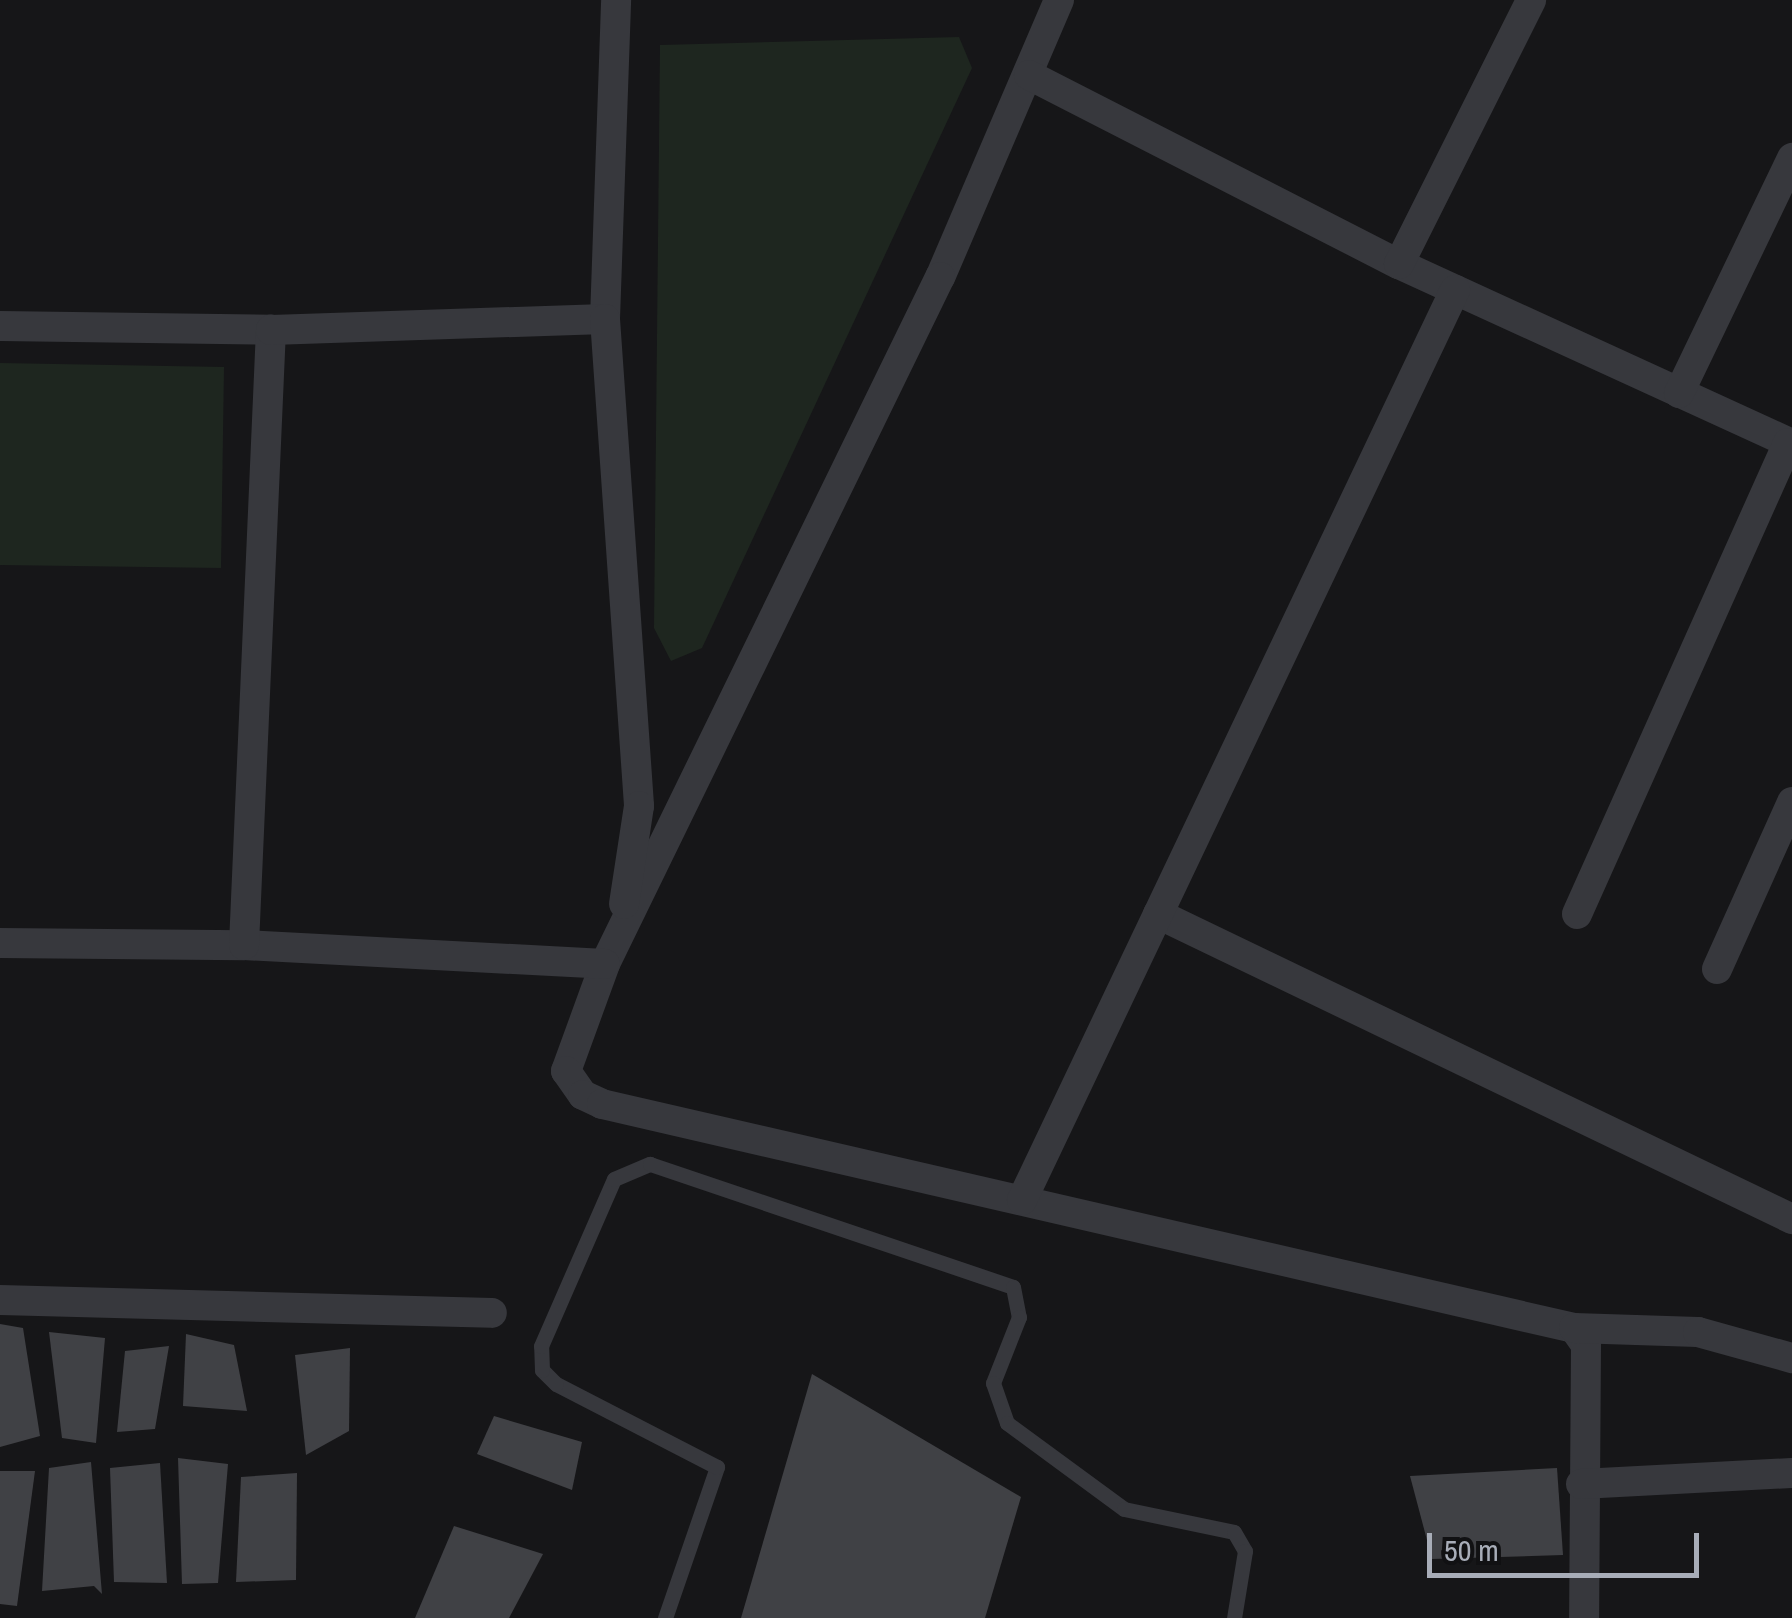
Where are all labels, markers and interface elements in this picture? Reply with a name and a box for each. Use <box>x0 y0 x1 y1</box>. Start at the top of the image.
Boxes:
scale bar <box>1432 1513 1704 1575</box>
text: 50 m <box>1444 1530 1499 1570</box>

